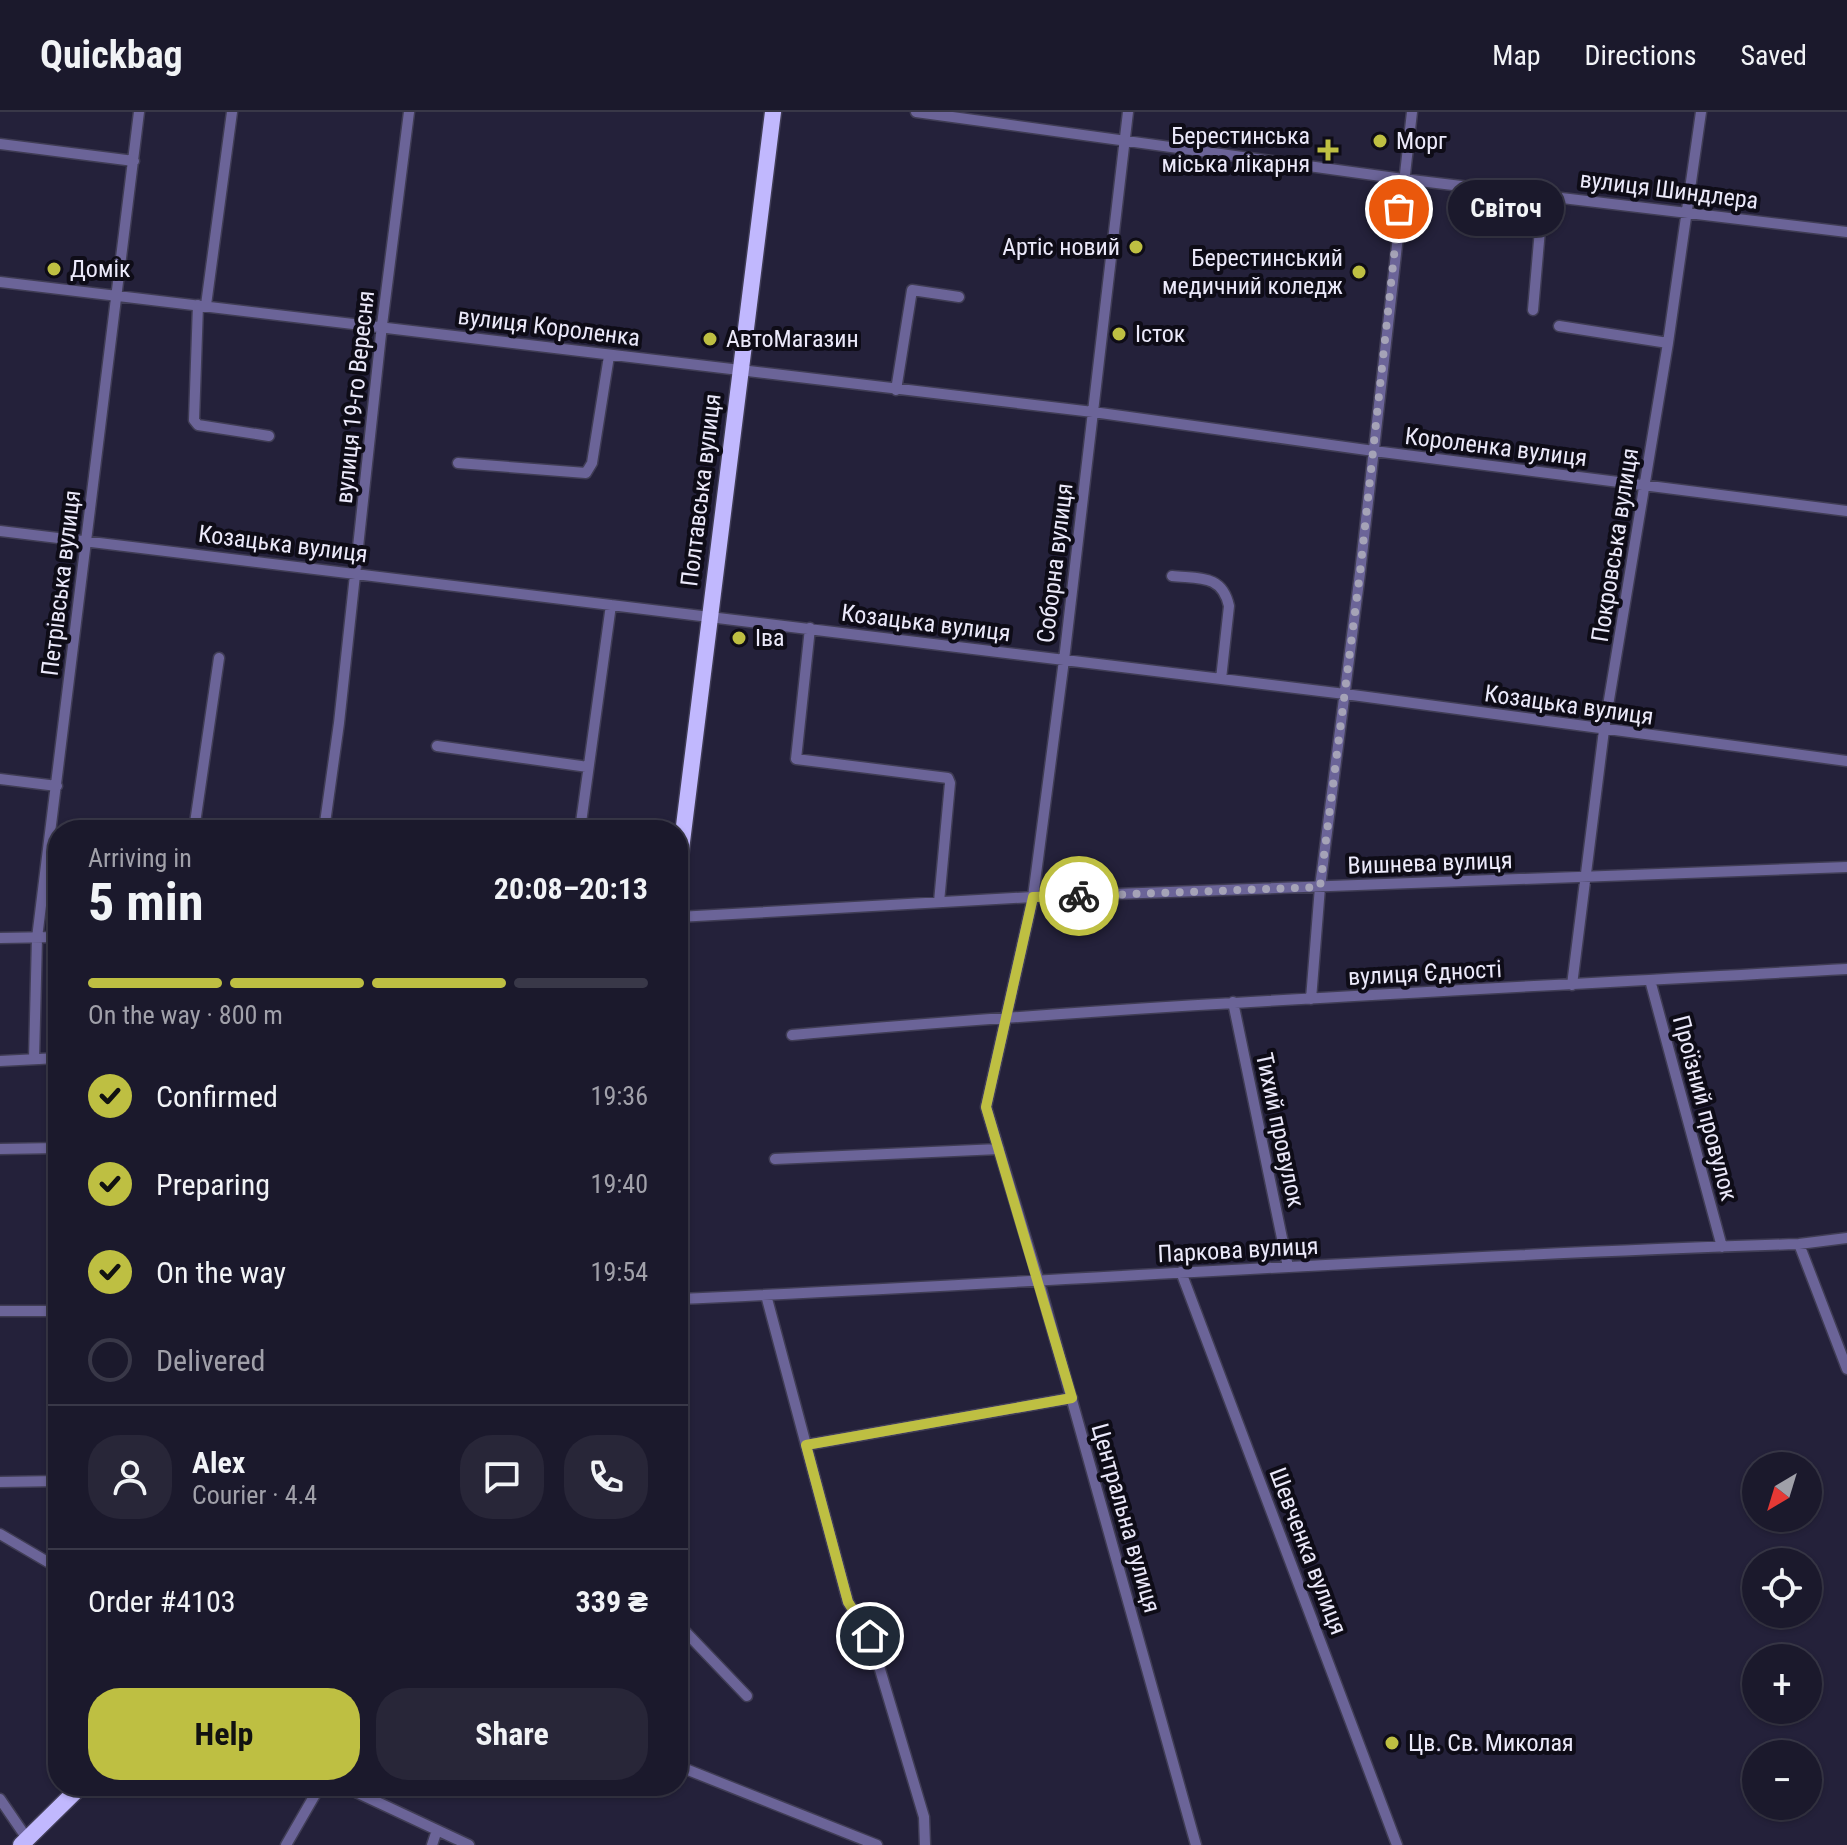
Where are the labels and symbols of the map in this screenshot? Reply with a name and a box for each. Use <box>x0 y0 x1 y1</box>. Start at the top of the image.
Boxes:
place label: Берестинська міська лікарня <box>1161 122 1310 178</box>
place label: Морг <box>1396 127 1447 155</box>
marker: Морг <box>1371 132 1389 150</box>
marker: Берестинська міська лікарня <box>1317 139 1339 161</box>
street label: вулиця Шиндлера <box>1578 165 1760 215</box>
pin <box>1365 175 1433 243</box>
callout: Світоч <box>1447 181 1563 237</box>
place label: Артіс новий <box>1002 233 1120 261</box>
marker: Артіс новий <box>1127 238 1145 256</box>
place label: Берестинський медичний коледж <box>1162 244 1343 300</box>
place label: Домік <box>70 255 131 283</box>
marker: Домік <box>45 260 63 278</box>
marker: Берестинський медичний коледж <box>1350 263 1368 281</box>
street label: вулиця 19-го Вересня <box>330 289 380 505</box>
street label: вулиця Короленка <box>456 302 642 352</box>
place label: Істок <box>1135 320 1186 348</box>
place label: АвтоМагазин <box>726 325 859 353</box>
marker: Істок <box>1110 325 1128 343</box>
marker: АвтоМагазин <box>701 330 719 348</box>
street label: Полтавська вулиця <box>675 392 727 588</box>
street label: Короленка вулиця <box>1403 422 1589 472</box>
street label: Покровська вулиця <box>1586 446 1644 644</box>
street label: Соборна вулиця <box>1031 482 1079 644</box>
street label: Петрівська вулиця <box>36 488 86 678</box>
street label: Козацька вулиця <box>197 520 369 568</box>
street label: Козацька вулиця <box>840 599 1012 647</box>
place label: Іва <box>755 624 785 652</box>
marker: Іва <box>730 629 748 647</box>
street label: Козацька вулиця <box>1483 679 1655 731</box>
street label: Вишнева вулиця <box>1347 846 1513 880</box>
courier <box>1039 856 1119 936</box>
street label: вулиця Єдності <box>1347 955 1503 991</box>
street label: Проїзний провулок <box>1667 1012 1743 1204</box>
street label: Тихий провулок <box>1250 1050 1310 1210</box>
street label: Паркова вулиця <box>1157 1232 1319 1268</box>
street label: Центральна вулиця <box>1086 1420 1166 1616</box>
north arrow <box>1742 1452 1822 1532</box>
street label: Шевченка вулиця <box>1263 1464 1353 1638</box>
pin <box>836 1602 904 1670</box>
place label: Цв. Св. Миколая <box>1408 1729 1574 1757</box>
marker: Цв. Св. Миколая <box>1383 1734 1401 1752</box>

